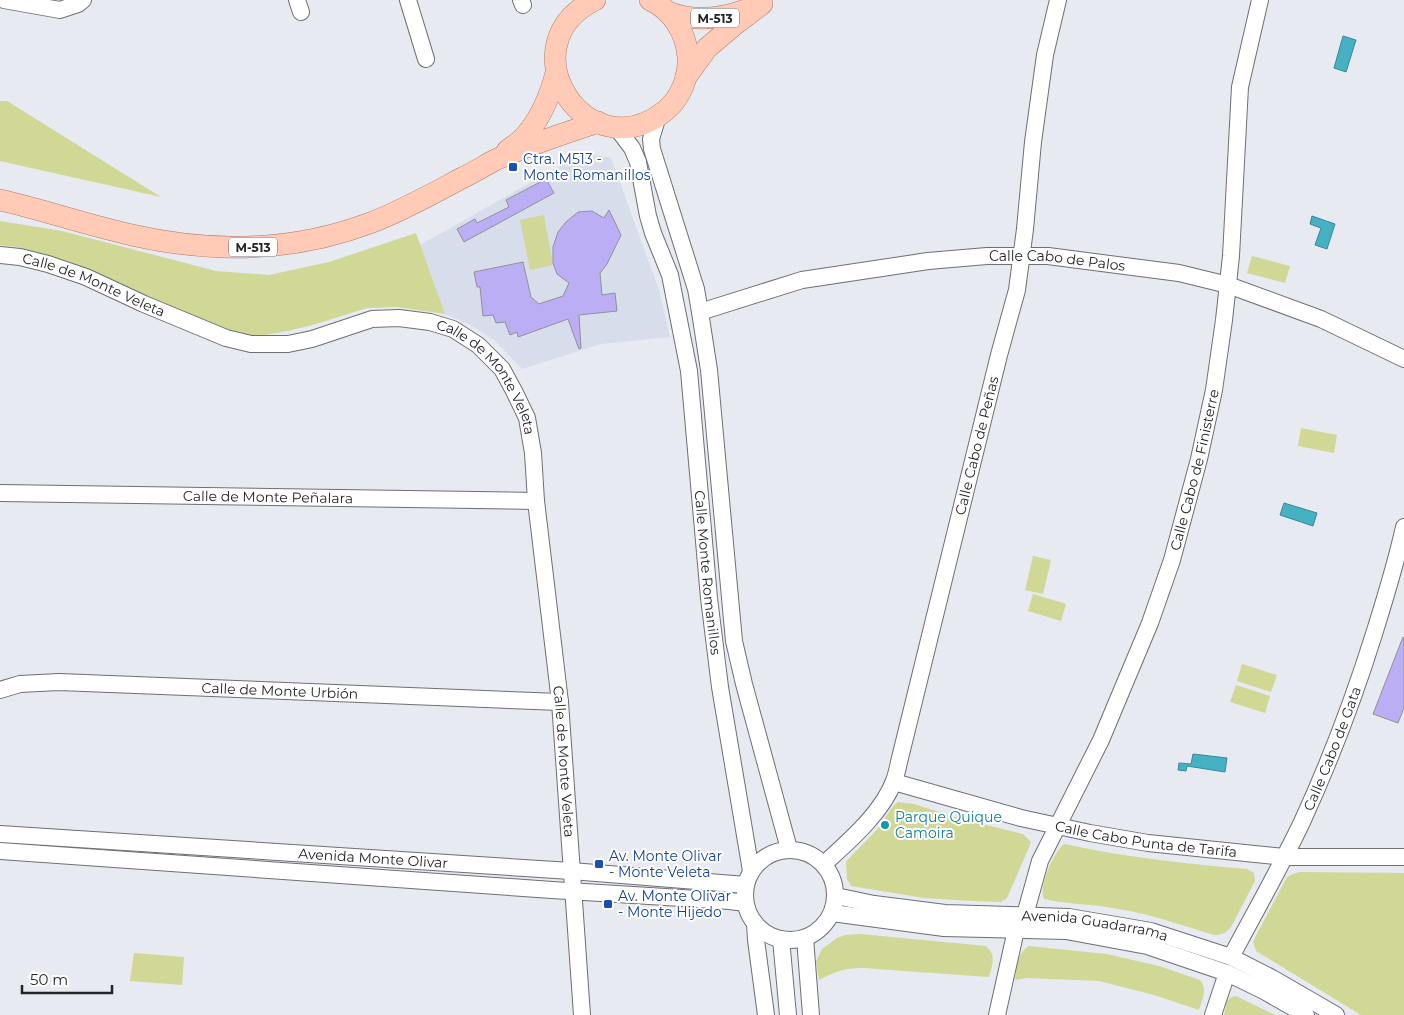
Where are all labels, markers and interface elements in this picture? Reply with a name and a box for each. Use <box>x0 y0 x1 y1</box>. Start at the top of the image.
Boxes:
road number: M-513 <box>691 8 739 28</box>
place label: Ctra. M513 - Monte Romanillos <box>523 150 651 184</box>
marker: Ctra. M513 - Monte Romanillos <box>507 161 519 173</box>
road number: M-513 <box>229 238 277 256</box>
street label: Calle Cabo de Palos <box>989 247 1127 275</box>
street label: Calle de Monte Veleta <box>21 249 168 321</box>
street label: Calle de Monte Veleta <box>434 316 539 436</box>
street label: Calle Cabo de Peñas <box>951 374 1003 517</box>
street label: Calle Cabo de Finisterre <box>1166 388 1223 553</box>
street label: Calle de Monte Peñalara <box>183 487 353 507</box>
street label: Calle Monte Romanillos <box>691 490 725 656</box>
street label: Calle de Monte Urbión <box>201 679 359 703</box>
street label: Calle Cabo de Gata <box>1299 684 1365 814</box>
street label: Calle de Monte Veleta <box>549 685 578 838</box>
place label: Parque Quique Camoira <box>895 808 1002 842</box>
street label: Calle Cabo Punta de Tarifa <box>1053 817 1238 861</box>
marker: Parque Quique Camoira <box>879 819 891 831</box>
street label: Avenida Monte Olivar <box>298 844 449 872</box>
place label: Av. Monte Olivar - Monte Veleta <box>609 847 722 881</box>
marker: Av. Monte Olivar - Monte Veleta <box>593 858 605 870</box>
place label: Av. Monte Olivar - Monte Hijedo <box>618 887 731 921</box>
marker: Av. Monte Olivar - Monte Hijedo <box>602 898 614 910</box>
street label: Avenida Guadarrama <box>1021 906 1171 945</box>
scale bar <box>22 962 112 994</box>
text: 50 m <box>30 970 68 989</box>

